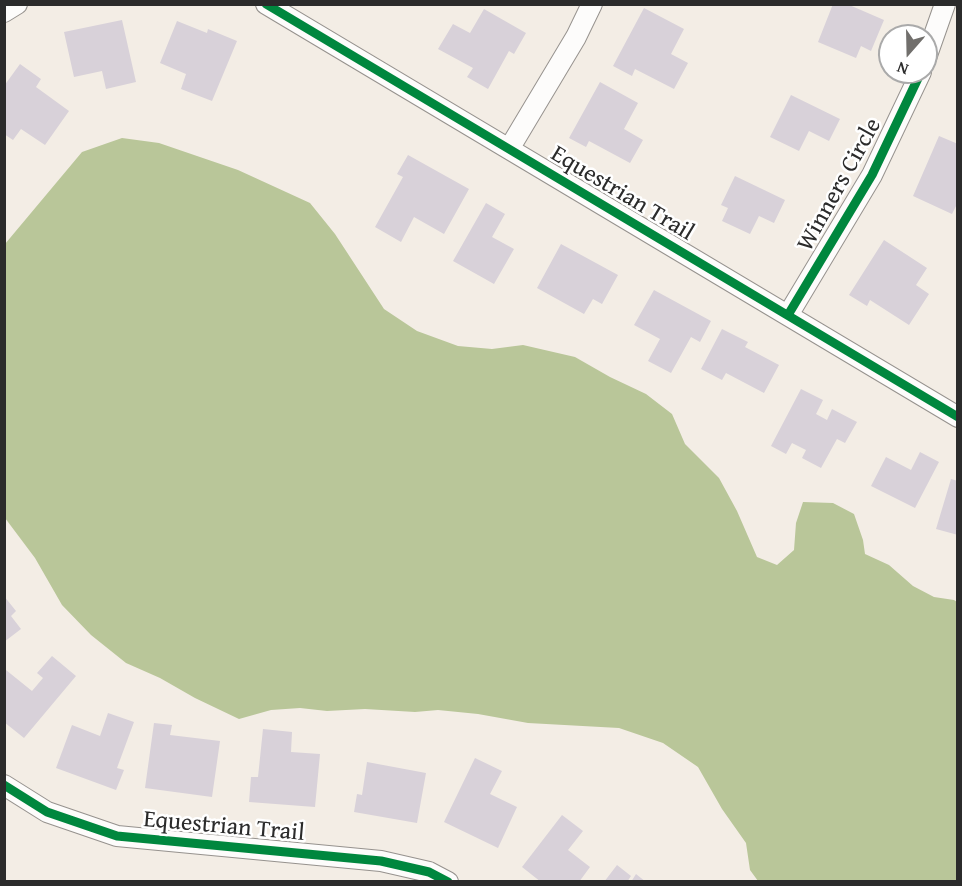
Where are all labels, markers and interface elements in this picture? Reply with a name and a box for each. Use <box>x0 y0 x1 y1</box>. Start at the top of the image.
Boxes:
north arrow <box>878 24 938 84</box>
text: N <box>893 56 912 82</box>
street label: Winners Circle <box>792 113 888 257</box>
street label: Equestrian Trail <box>545 140 699 248</box>
street label: Equestrian Trail <box>142 806 306 848</box>

